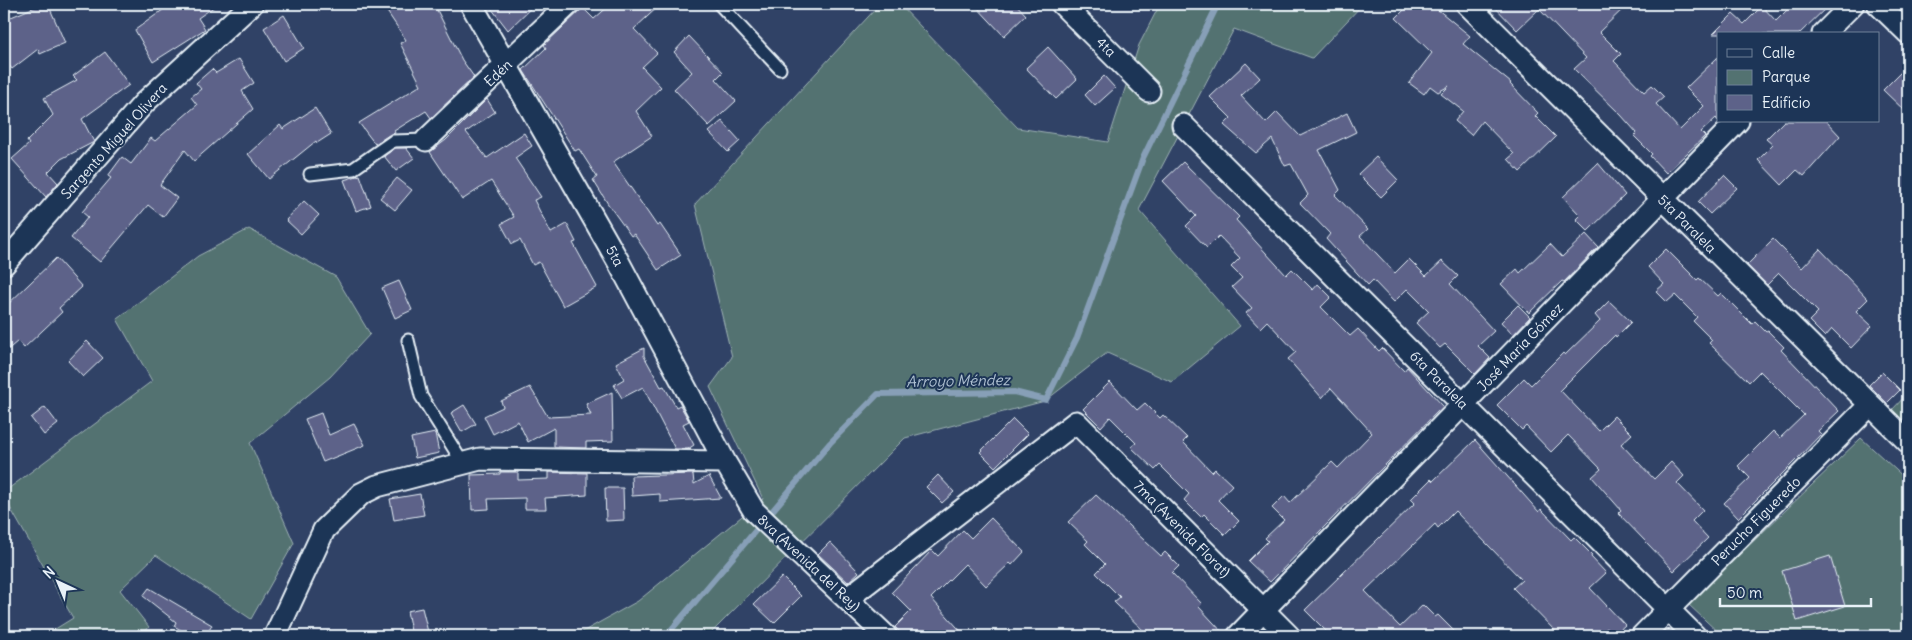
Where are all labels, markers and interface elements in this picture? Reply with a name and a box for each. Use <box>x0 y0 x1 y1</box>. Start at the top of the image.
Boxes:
legend <box>1717 32 1880 122</box>
street label: 4ta <box>1092 33 1120 61</box>
text: Calle <box>1762 43 1795 62</box>
street label: Edén <box>480 56 516 90</box>
text: Parque <box>1762 67 1810 86</box>
street label: Sargento Miguel Olivera <box>57 79 171 203</box>
text: Edificio <box>1762 93 1810 112</box>
street label: 5ta Paralela <box>1654 191 1720 257</box>
street label: 5ta <box>602 243 628 269</box>
street label: José María Gómez <box>1473 299 1567 395</box>
street label: 6ta Paralela <box>1406 347 1472 413</box>
water label: Arroyo Méndez <box>906 370 1012 391</box>
street label: Perucho Figueredo <box>1708 472 1805 569</box>
street label: 7ma (Avenida Florat) <box>1130 477 1234 581</box>
street label: 8va (Avenida del Rey) <box>754 511 864 615</box>
north arrow <box>32 558 82 608</box>
text: N <box>39 563 59 582</box>
scale bar <box>1720 575 1871 607</box>
text: 50 m <box>1727 583 1762 602</box>

